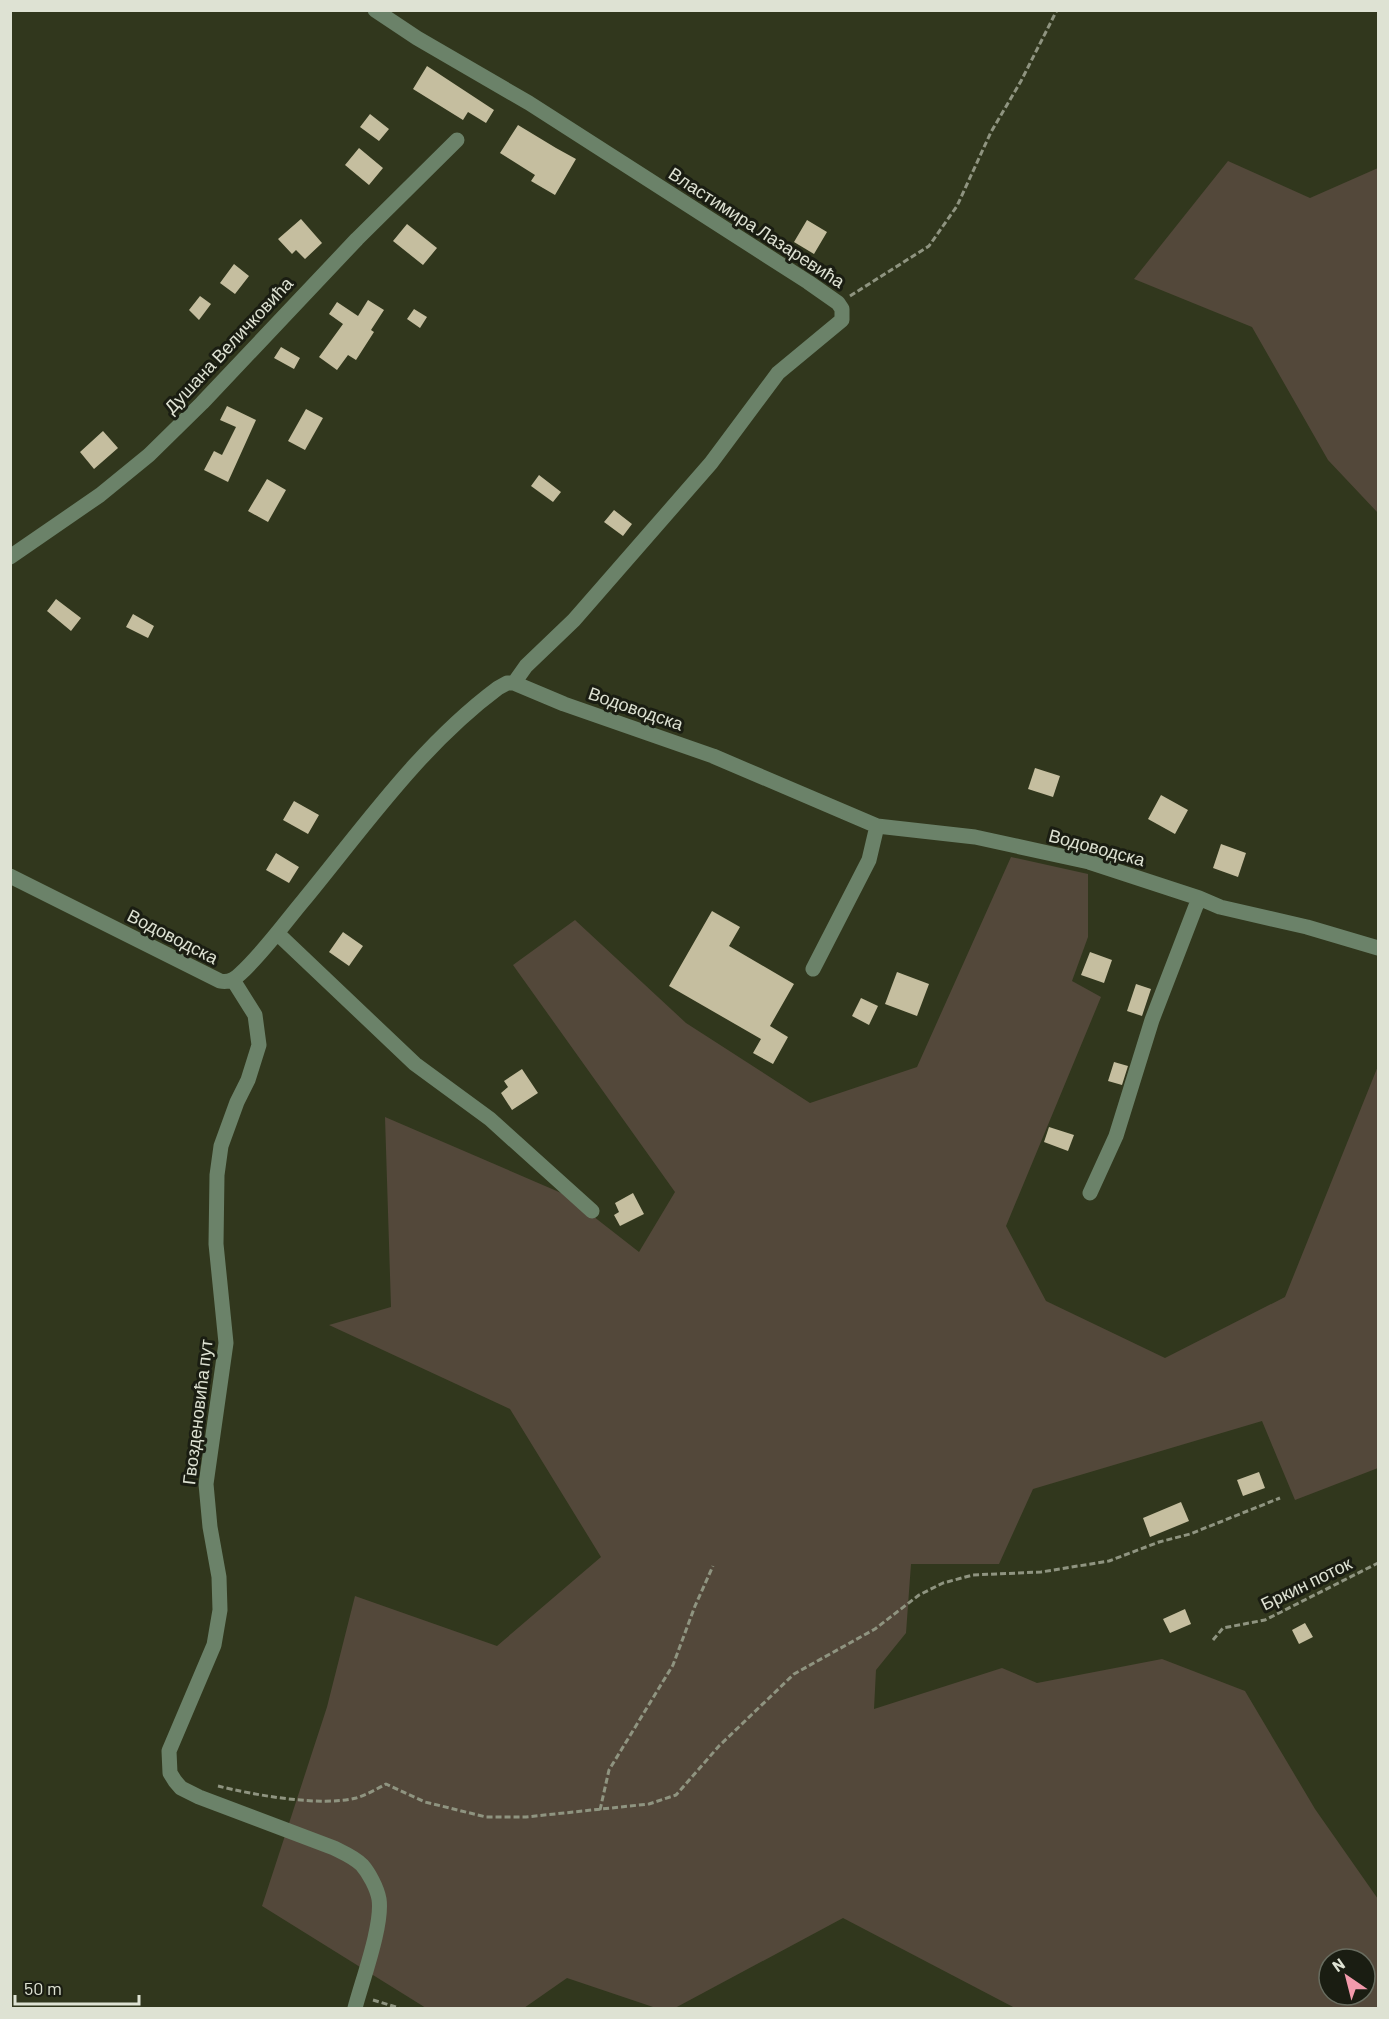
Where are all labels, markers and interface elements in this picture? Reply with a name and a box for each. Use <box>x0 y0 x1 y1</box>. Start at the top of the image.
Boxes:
street label: Властимира Лазаревића <box>665 162 850 293</box>
street label: Душана Величковића <box>159 271 298 418</box>
street label: Водоводска <box>586 681 687 735</box>
street label: Водоводска <box>1046 824 1149 871</box>
street label: Водоводска <box>124 904 223 969</box>
street label: Гвозденовића пут <box>177 1338 217 1486</box>
street label: Бркин поток <box>1257 1551 1355 1614</box>
north arrow <box>1317 1947 1377 2007</box>
text: N <box>1328 1953 1348 1975</box>
scale bar <box>15 1968 140 2006</box>
text: 50 m <box>24 1977 62 1999</box>

